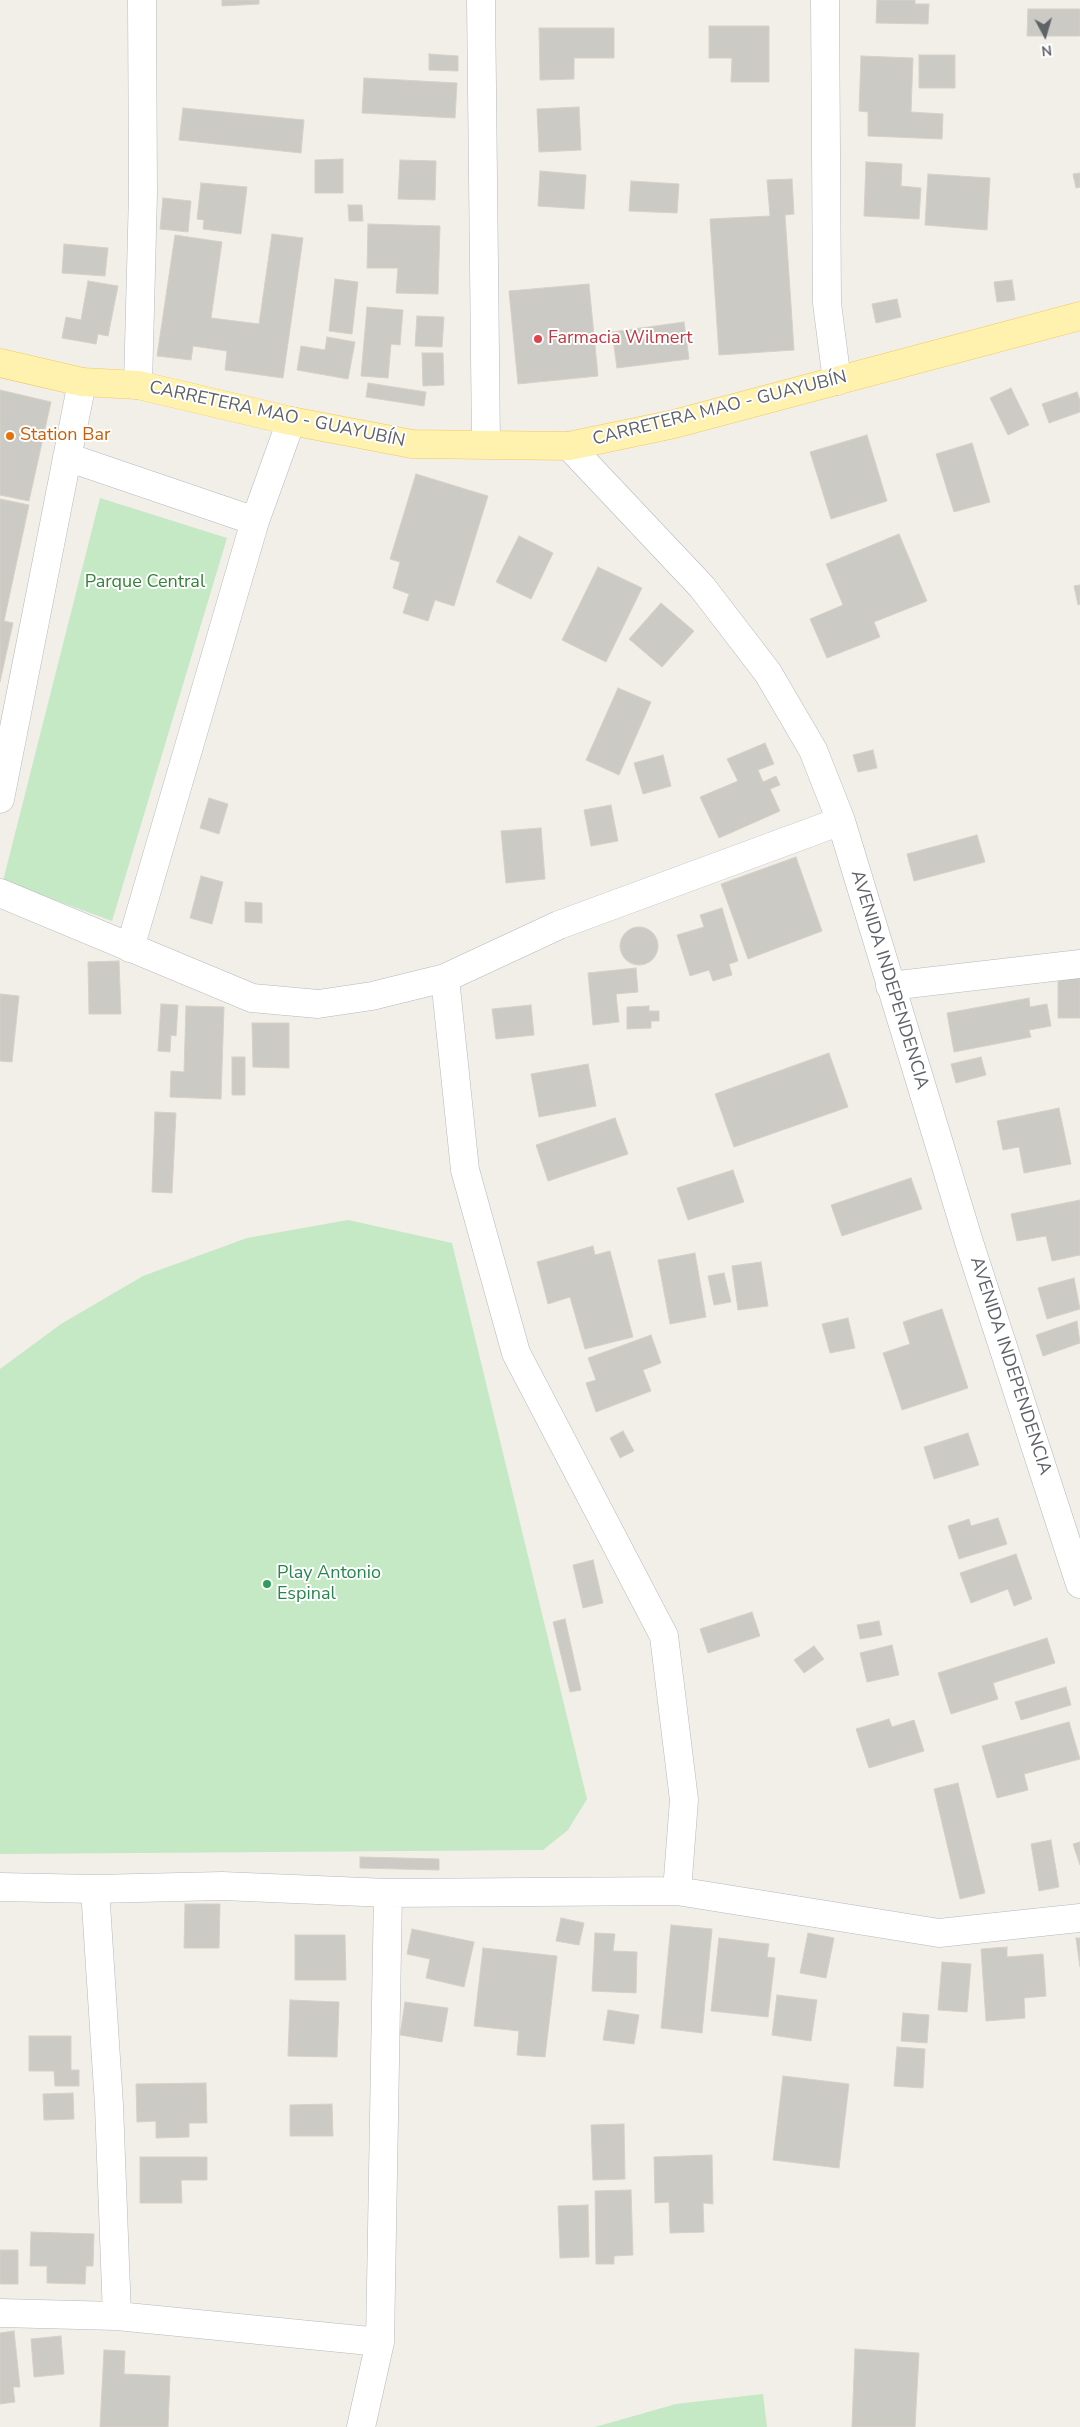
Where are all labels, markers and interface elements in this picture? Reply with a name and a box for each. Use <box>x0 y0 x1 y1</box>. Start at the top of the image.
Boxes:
north arrow <box>1020 10 1070 60</box>
text: N <box>1040 40 1053 60</box>
place label: Farmacia Wilmert <box>548 328 693 350</box>
marker: Farmacia Wilmert <box>532 333 544 345</box>
street label: CARRETERA MAO - GUAYUBÍN <box>591 367 849 451</box>
street label: CARRETERA MAO - GUAYUBÍN <box>147 377 407 453</box>
place label: Station Bar <box>20 425 110 447</box>
marker: Station Bar <box>4 430 16 442</box>
park label: Parque Central <box>85 572 205 594</box>
street label: AVENIDA INDEPENDENCIA <box>845 868 933 1092</box>
street label: AVENIDA INDEPENDENCIA <box>965 1254 1055 1478</box>
place label: Play Antonio Espinal <box>277 1563 381 1606</box>
marker: Play Antonio Espinal <box>261 1578 273 1590</box>

